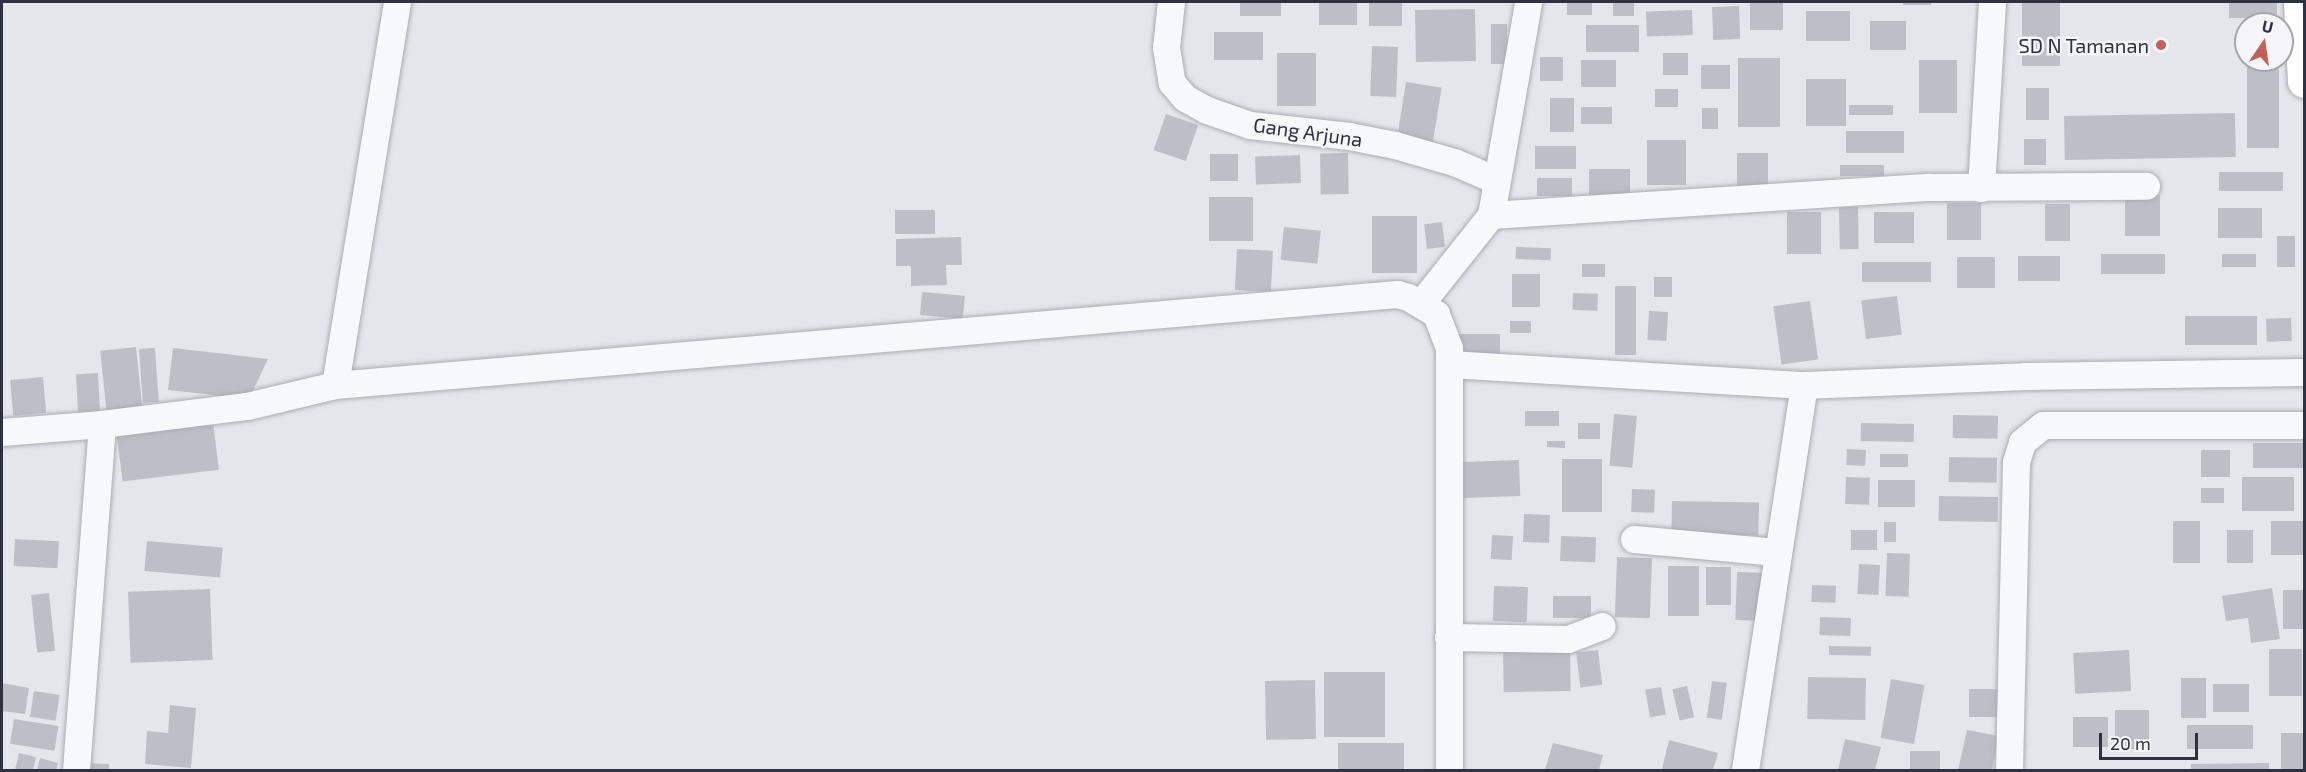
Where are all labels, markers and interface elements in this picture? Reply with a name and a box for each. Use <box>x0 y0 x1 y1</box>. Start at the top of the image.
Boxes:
north arrow <box>2234 12 2294 72</box>
text: U <box>2260 15 2275 36</box>
place label: SD N Tamanan <box>2018 33 2149 57</box>
marker: SD N Tamanan <box>2154 38 2168 52</box>
street label: Gang Arjuna <box>1252 112 1364 152</box>
scale bar <box>2102 721 2201 759</box>
text: 20 m <box>2110 732 2151 754</box>

